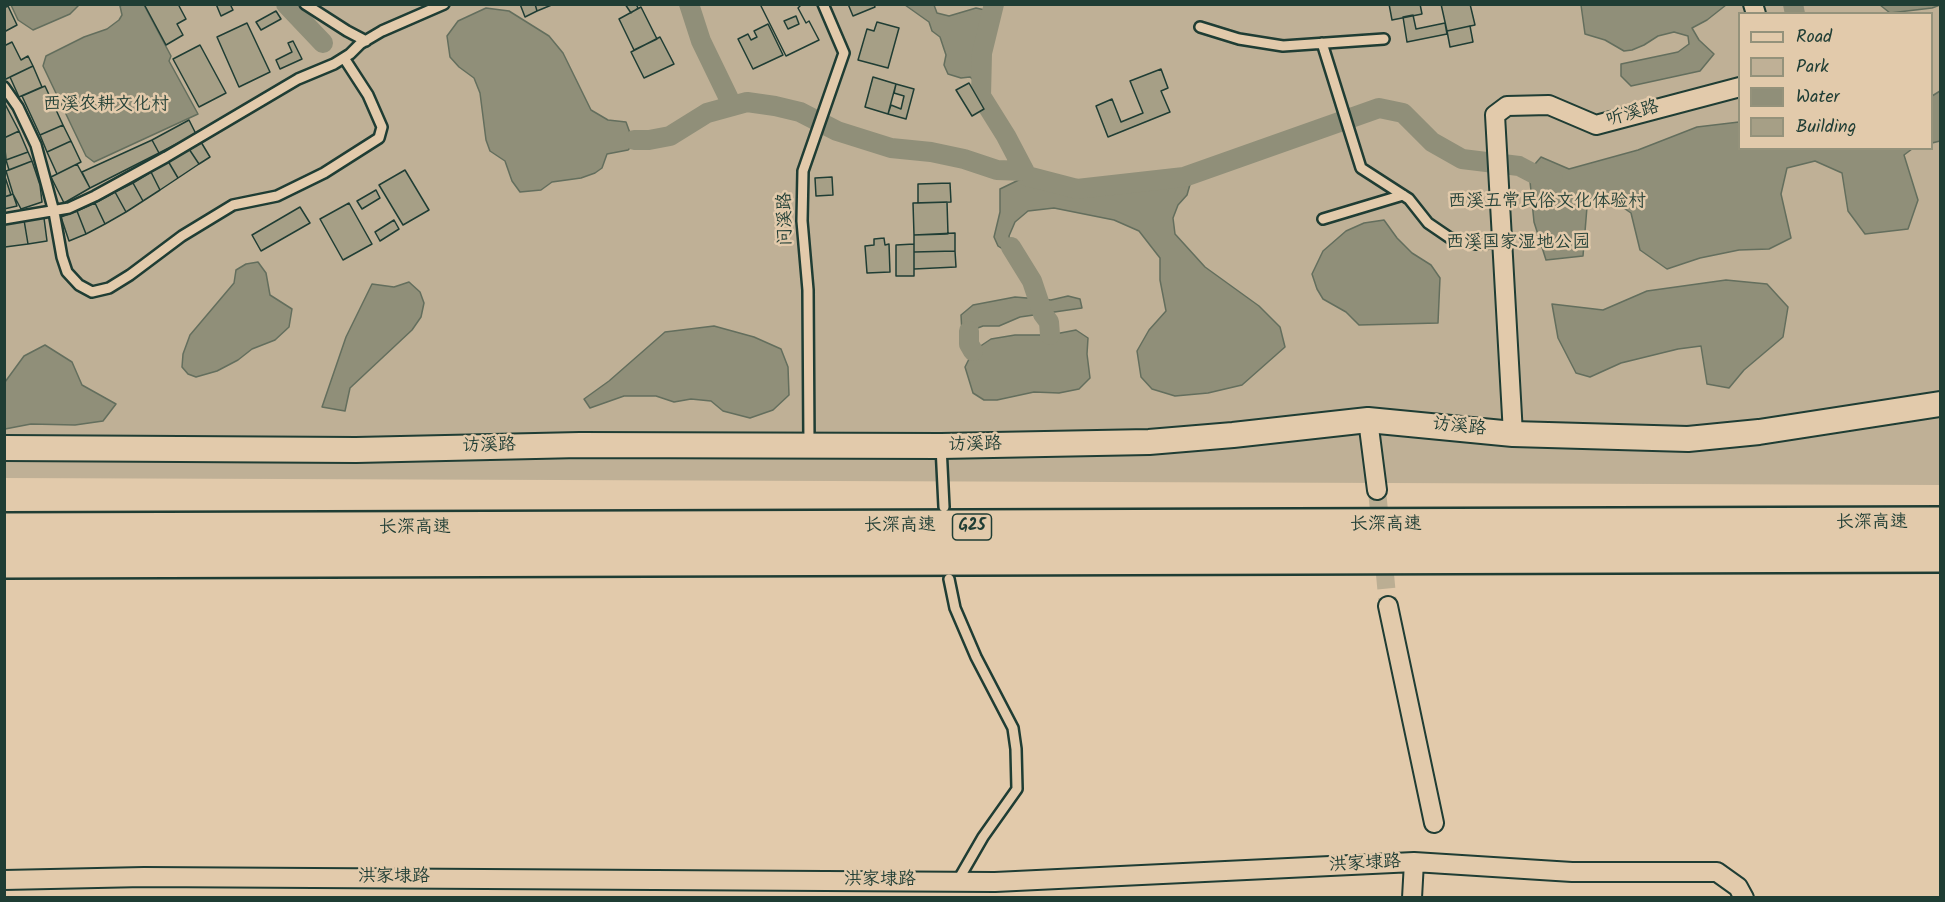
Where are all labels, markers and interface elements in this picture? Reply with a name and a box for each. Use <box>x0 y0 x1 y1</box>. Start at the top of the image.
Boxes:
legend <box>1738 12 1933 150</box>
text: Road <box>1796 23 1832 52</box>
text: Park <box>1796 53 1829 82</box>
text: Water <box>1796 83 1840 112</box>
park label: 西溪农耕文化村 <box>43 95 169 117</box>
street label: 听溪路 <box>1604 97 1662 133</box>
text: Building <box>1796 113 1856 142</box>
street label: 问溪路 <box>776 192 798 246</box>
park label: 西溪五常民俗文化体验村 <box>1448 192 1646 214</box>
park label: 西溪国家湿地公园 <box>1446 233 1590 255</box>
street label: 访溪路 <box>1431 414 1487 442</box>
street label: 访溪路 <box>948 435 1002 457</box>
street label: 访溪路 <box>462 436 516 458</box>
street label: 长深高速 <box>1836 513 1908 535</box>
road number: G25 <box>952 514 992 540</box>
street label: 长深高速 <box>1350 515 1422 537</box>
street label: 长深高速 <box>864 516 936 538</box>
street label: 长深高速 <box>379 518 451 540</box>
street label: 洪家埭路 <box>1328 852 1402 878</box>
street label: 洪家埭路 <box>358 867 430 889</box>
street label: 洪家埭路 <box>844 870 916 892</box>

